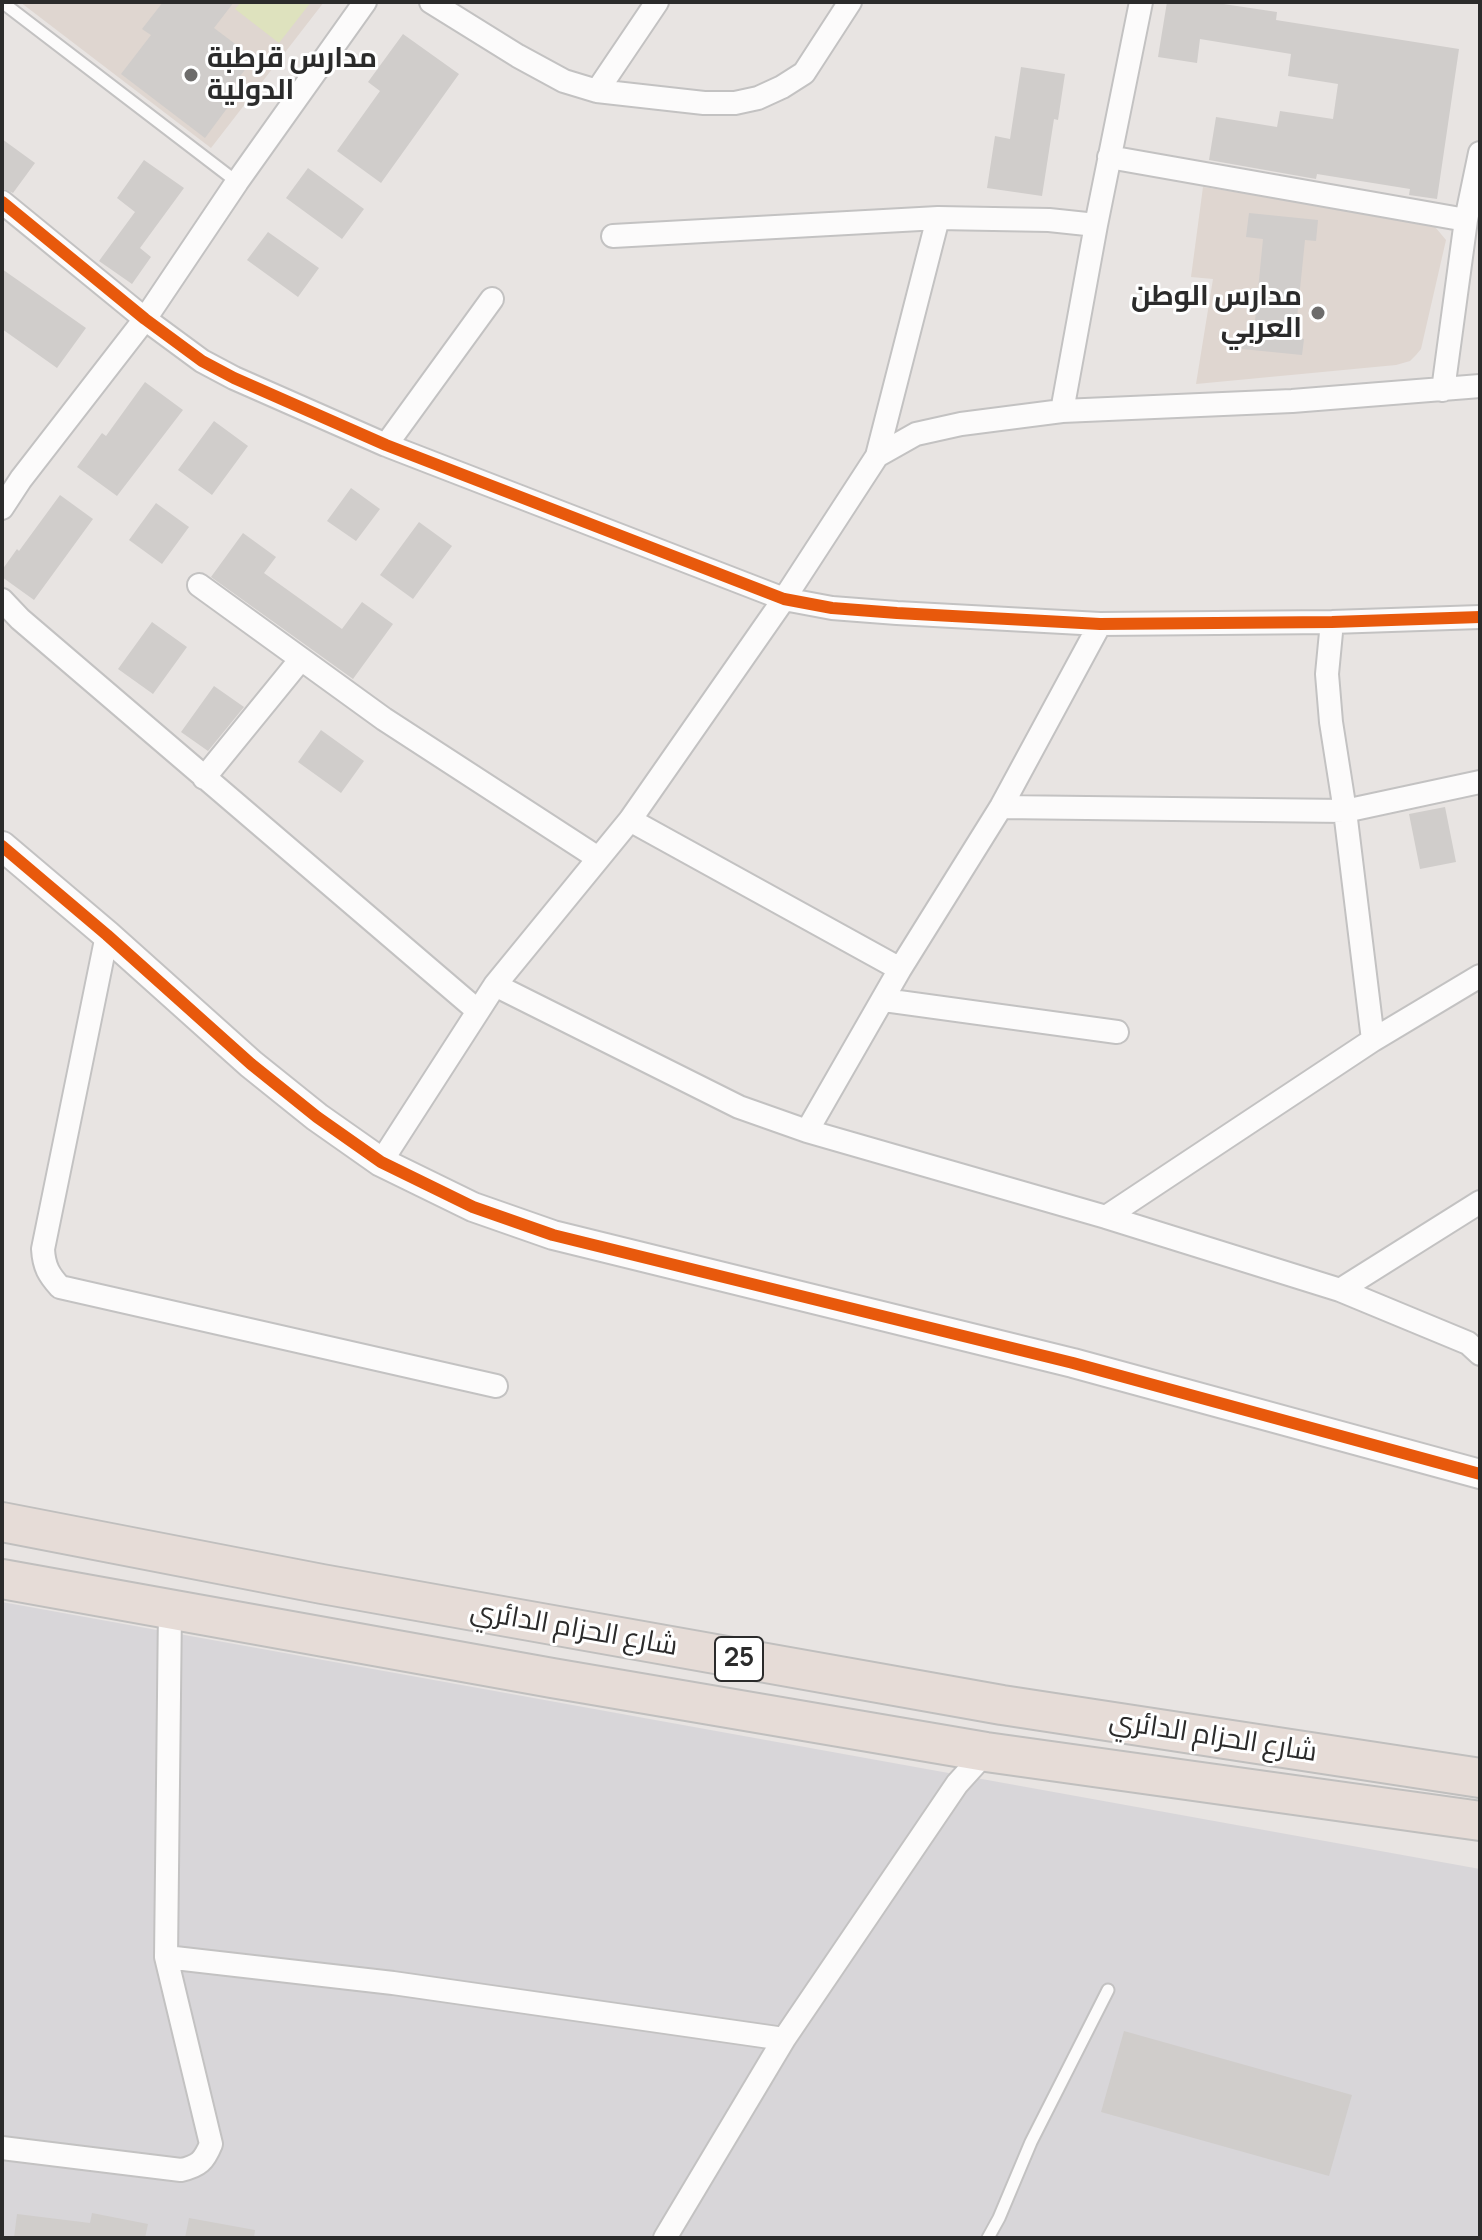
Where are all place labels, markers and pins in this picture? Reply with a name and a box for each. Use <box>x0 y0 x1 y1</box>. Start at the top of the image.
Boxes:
place label: مدارس قرطبة الدولية <box>207 42 377 108</box>
marker: مدارس قرطبة الدولية <box>182 66 200 84</box>
place label: مدارس الوطن العربي <box>1131 280 1302 346</box>
marker: مدارس الوطن العربي <box>1309 304 1327 322</box>

